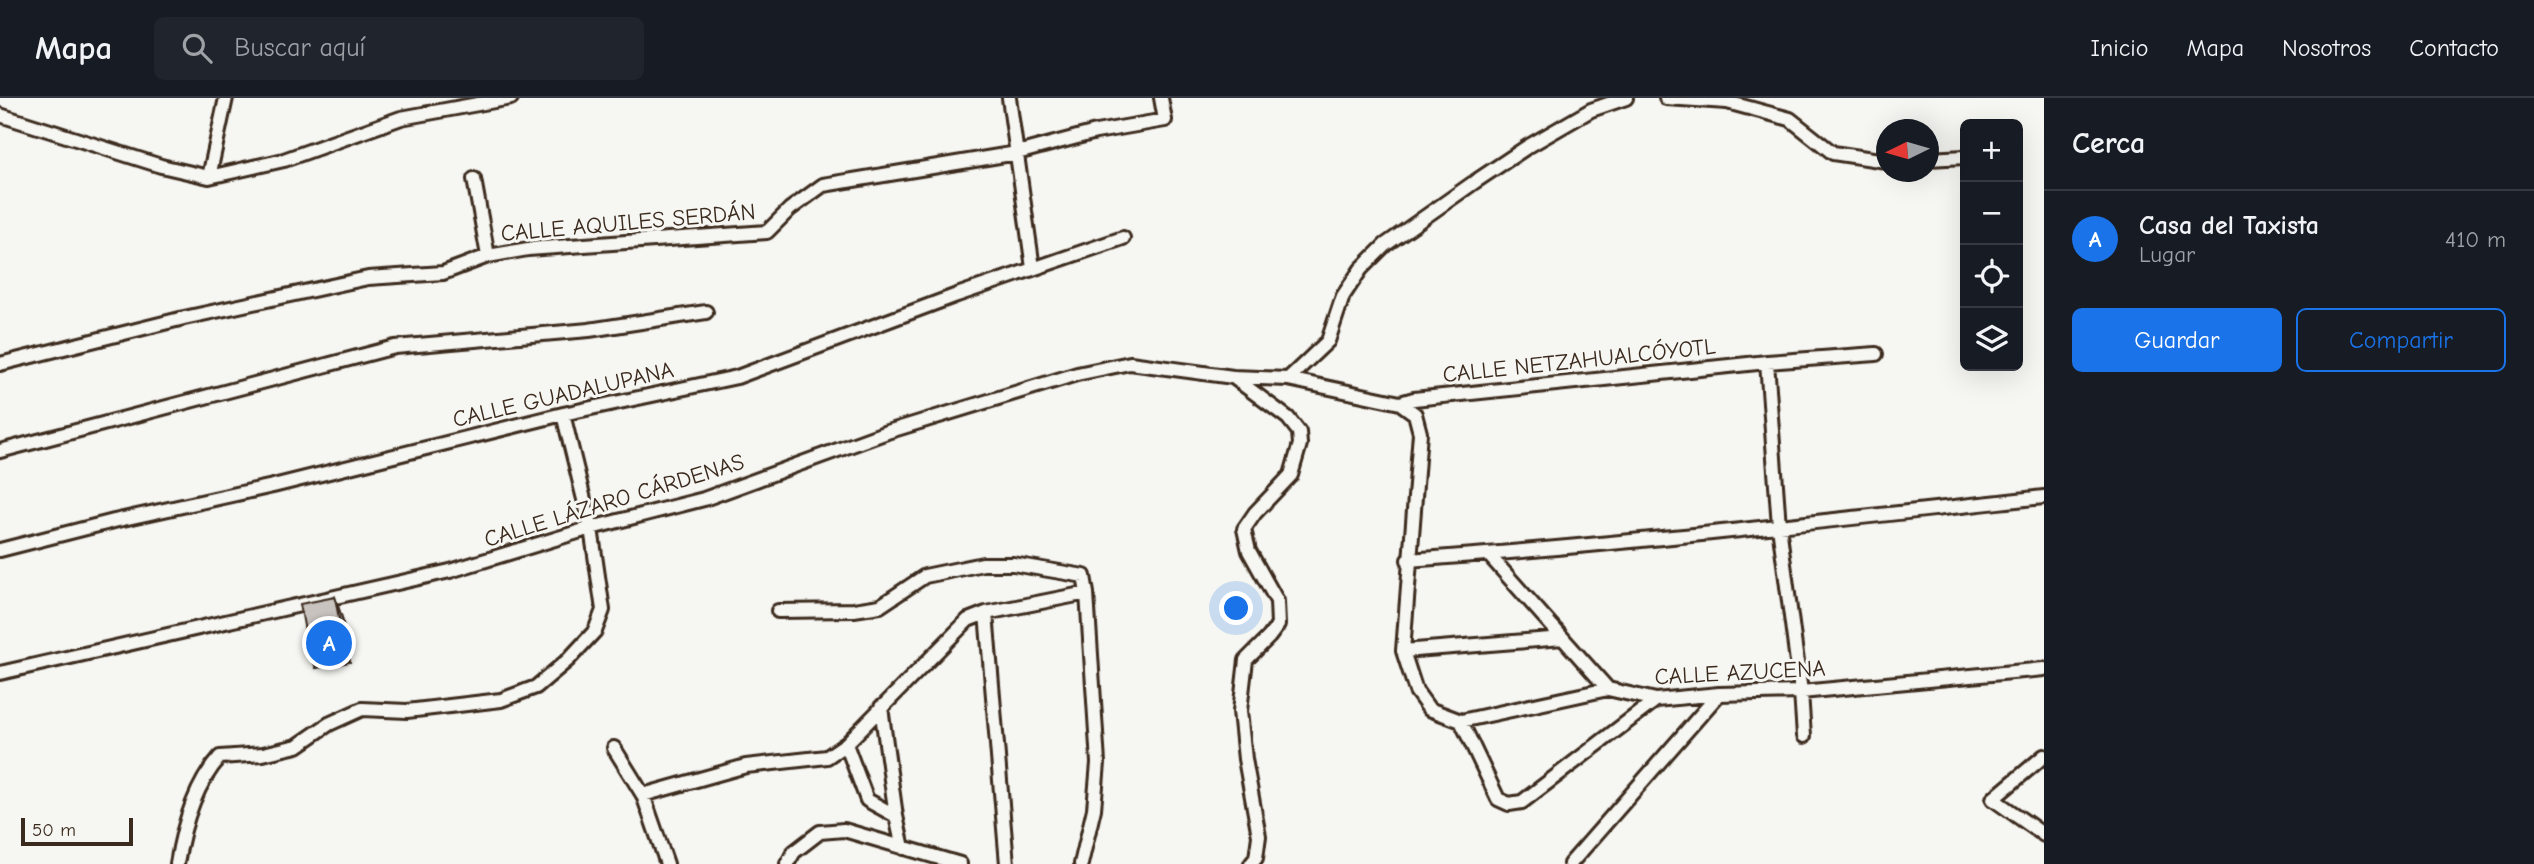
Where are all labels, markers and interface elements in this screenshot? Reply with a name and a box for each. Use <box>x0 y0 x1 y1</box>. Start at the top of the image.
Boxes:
search box <box>154 17 644 80</box>
text: Mapa <box>35 29 112 67</box>
icon: search <box>178 29 216 67</box>
text: Buscar aquí <box>234 33 365 63</box>
text: Inicio <box>2091 34 2148 62</box>
text: Mapa <box>2186 34 2244 62</box>
text: Nosotros <box>2282 34 2371 62</box>
text: Contacto <box>2409 34 2499 62</box>
north arrow <box>1876 119 1939 182</box>
map controls <box>1960 119 2023 371</box>
button: + <box>1960 119 2023 182</box>
text: Cerca <box>2072 126 2145 161</box>
button: − <box>1960 182 2023 245</box>
street label: CALLE AQUILES SERDÁN <box>500 198 756 247</box>
text: Casa del Taxista <box>2139 211 2319 241</box>
text: A <box>2089 226 2101 253</box>
text: 410 m <box>2445 226 2506 253</box>
text: Lugar <box>2139 241 2195 268</box>
button: locate <box>1960 245 2023 308</box>
button: layers <box>1960 308 2023 371</box>
button: Guardar <box>2072 308 2282 372</box>
button: Compartir <box>2296 308 2506 372</box>
street label: CALLE NETZAHUALCÓYOTL <box>1441 333 1717 388</box>
street label: CALLE GUADALUPANA <box>450 356 676 433</box>
street label: CALLE LÁZARO CÁRDENAS <box>481 448 747 553</box>
your location <box>1219 591 1253 625</box>
pin: A <box>306 617 352 669</box>
street label: CALLE AZUCENA <box>1654 655 1826 690</box>
scale bar <box>21 815 133 847</box>
text: 50 m <box>32 819 76 841</box>

